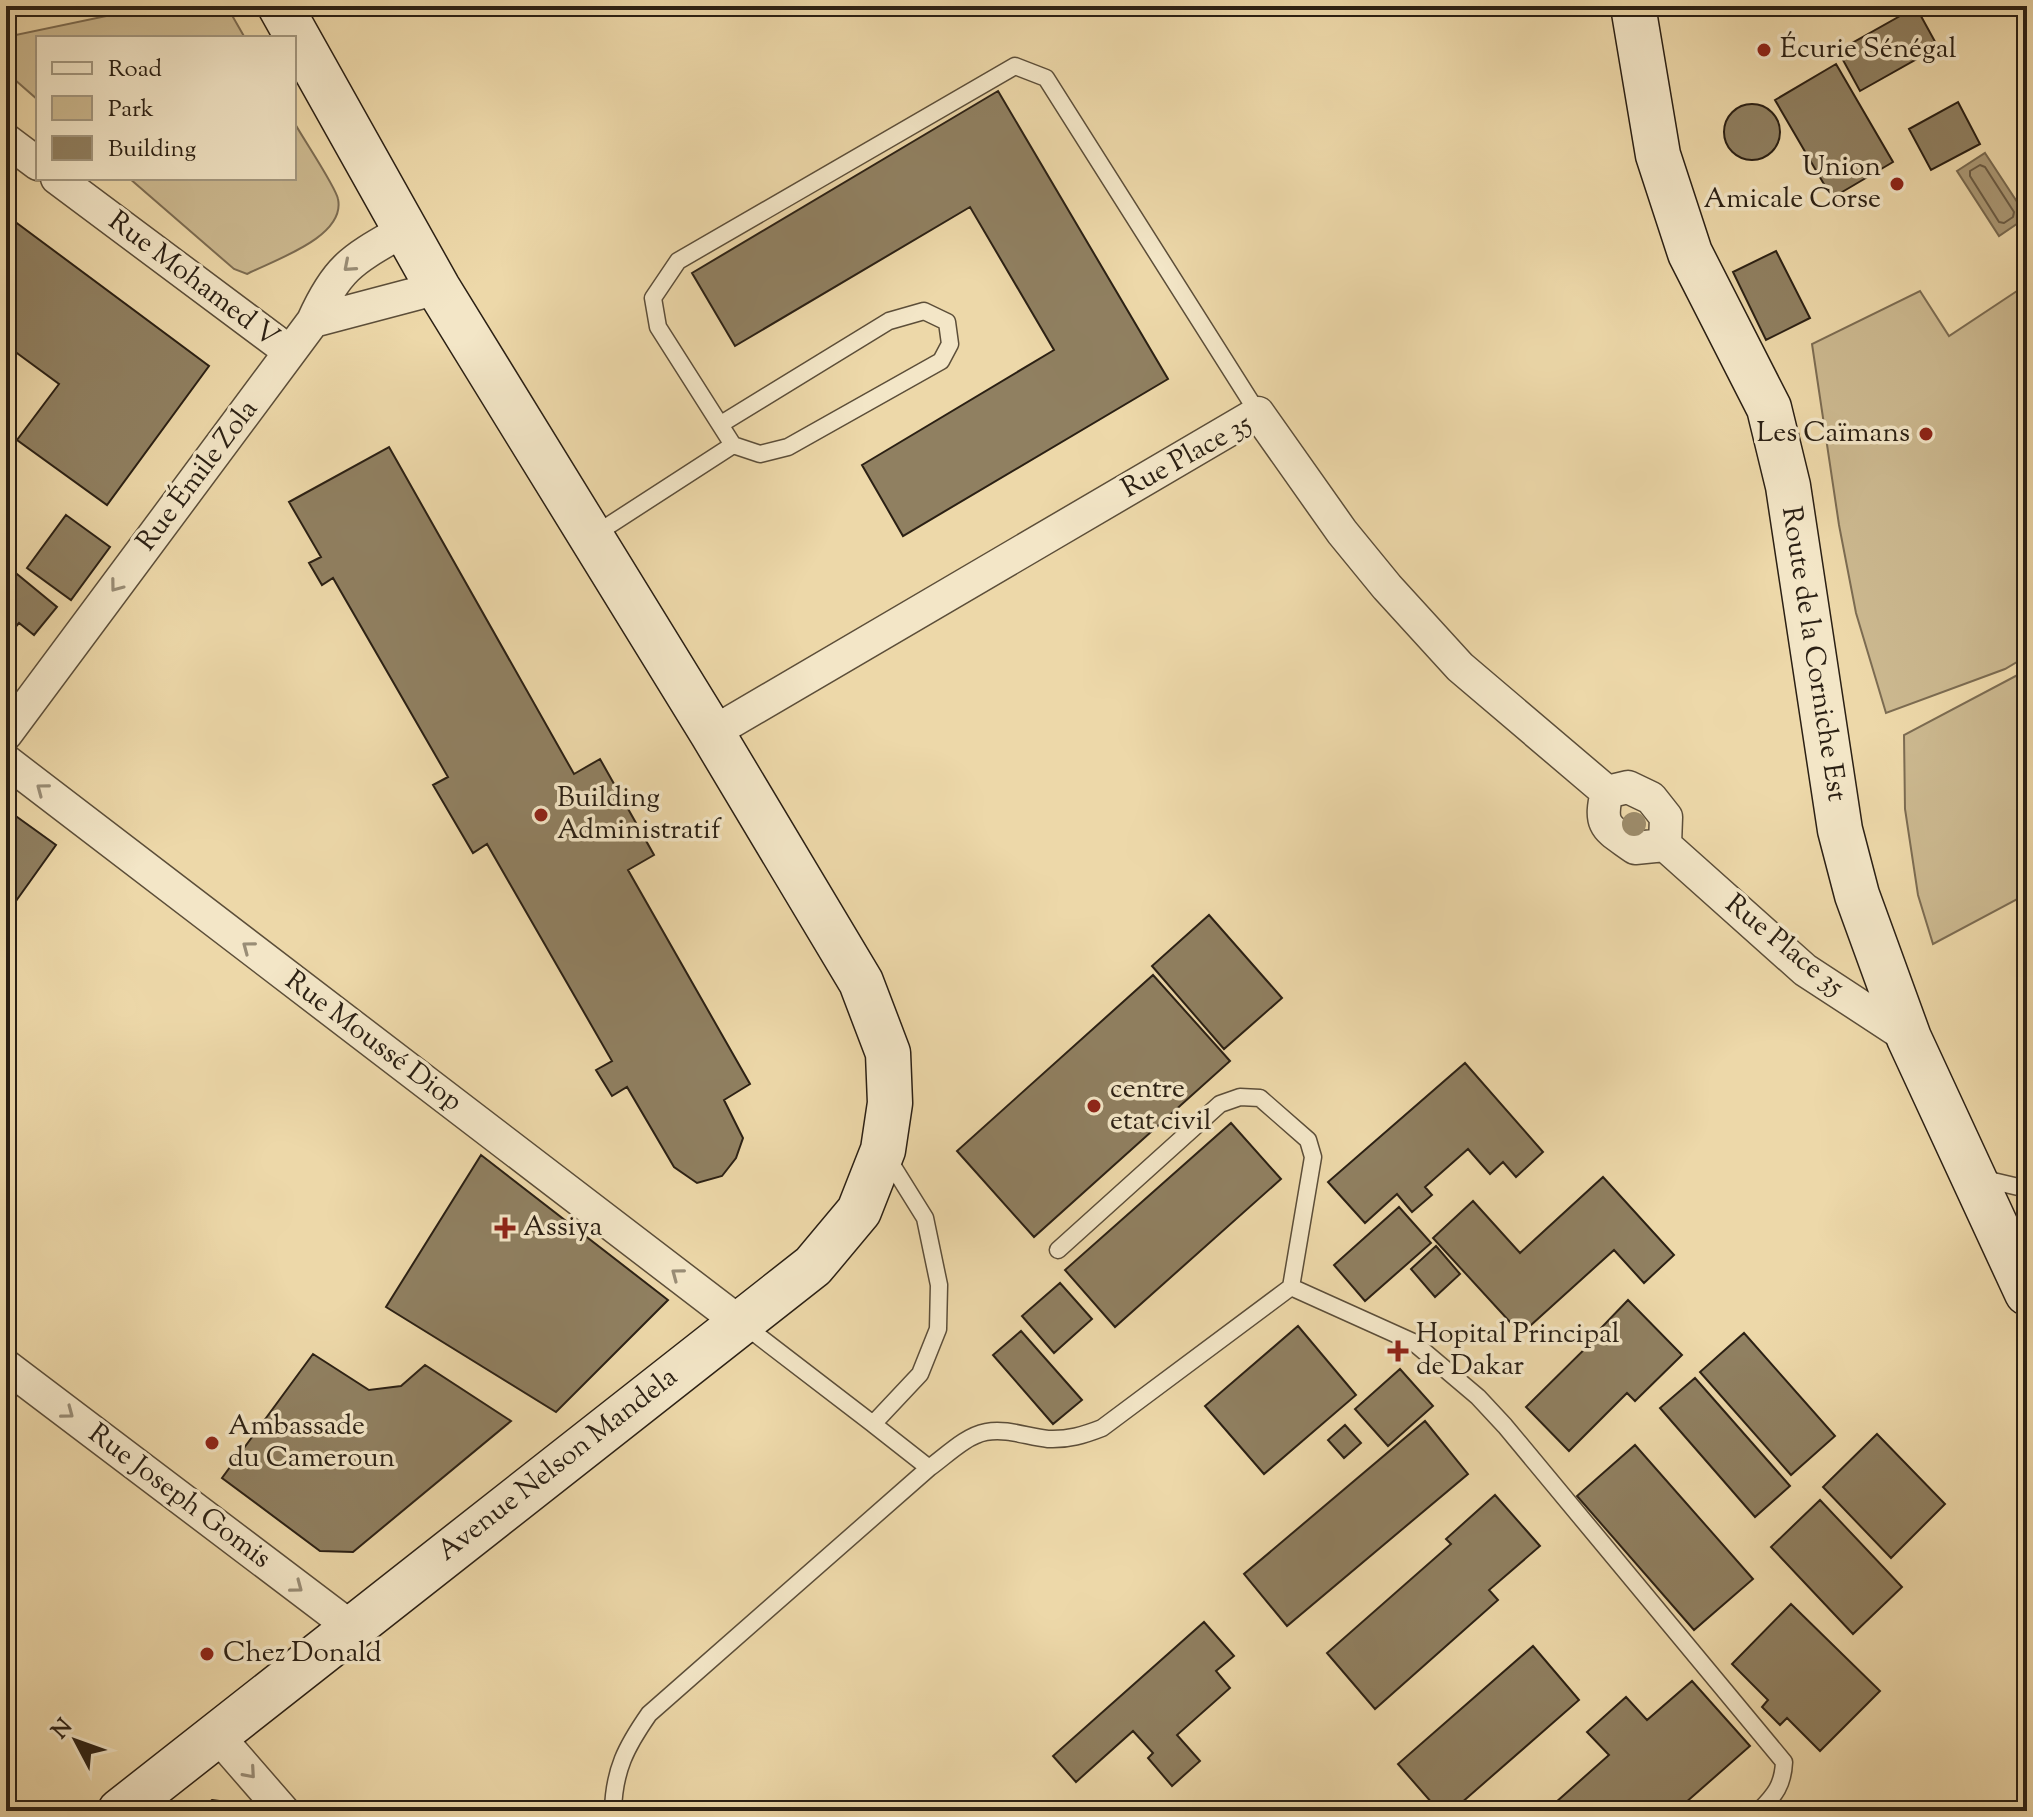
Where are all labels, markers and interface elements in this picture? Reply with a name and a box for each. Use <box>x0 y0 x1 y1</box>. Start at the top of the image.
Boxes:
place label: Écurie Sénégal <box>1780 30 1957 70</box>
legend <box>36 36 296 180</box>
marker: Écurie Sénégal <box>1755 41 1773 59</box>
text: Road <box>108 53 162 87</box>
text: Park <box>108 93 154 127</box>
text: Building <box>108 133 197 167</box>
place label: Union Amicale Corse <box>1704 148 1881 220</box>
marker: Union Amicale Corse <box>1888 175 1906 193</box>
street label: Rue Mohamed V <box>99 202 287 358</box>
one-way arrow <box>344 256 359 270</box>
street label: Rue Émile Zola <box>128 392 268 560</box>
street label: Rue Place 35 <box>1115 405 1260 509</box>
place label: Les Caïmans <box>1756 414 1910 454</box>
marker: Les Caïmans <box>1917 425 1935 443</box>
street label: Route de la Corniche Est <box>1770 504 1856 805</box>
one-way arrow <box>111 577 126 592</box>
place label: Building Administratif <box>557 779 722 851</box>
one-way arrow <box>36 784 51 798</box>
marker: Building Administratif <box>532 806 550 824</box>
street label: Rue Place 35 <box>1716 885 1853 1007</box>
one-way arrow <box>242 942 257 956</box>
street label: Rue Moussé Diop <box>276 962 470 1122</box>
place label: centre etat civil <box>1110 1070 1212 1142</box>
marker: centre etat civil <box>1085 1097 1103 1115</box>
place label: Assiya <box>523 1208 603 1248</box>
marker: Assiya <box>494 1217 516 1239</box>
one-way arrow <box>672 1270 686 1284</box>
place label: Hopital Principal de Dakar <box>1416 1315 1620 1387</box>
marker: Hopital Principal de Dakar <box>1387 1340 1409 1362</box>
street label: Avenue Nelson Mandela <box>429 1358 687 1572</box>
one-way arrow <box>59 1403 74 1417</box>
place label: Ambassade du Cameroun <box>228 1407 395 1479</box>
street label: Rue Joseph Gomis <box>79 1415 279 1579</box>
marker: Ambassade du Cameroun <box>203 1434 221 1452</box>
one-way arrow <box>289 1577 303 1592</box>
place label: Chez Donald <box>223 1634 382 1674</box>
marker: Chez Donald <box>198 1645 216 1663</box>
north arrow <box>36 1701 116 1781</box>
text: N <box>45 1712 81 1747</box>
one-way arrow <box>240 1763 255 1778</box>

